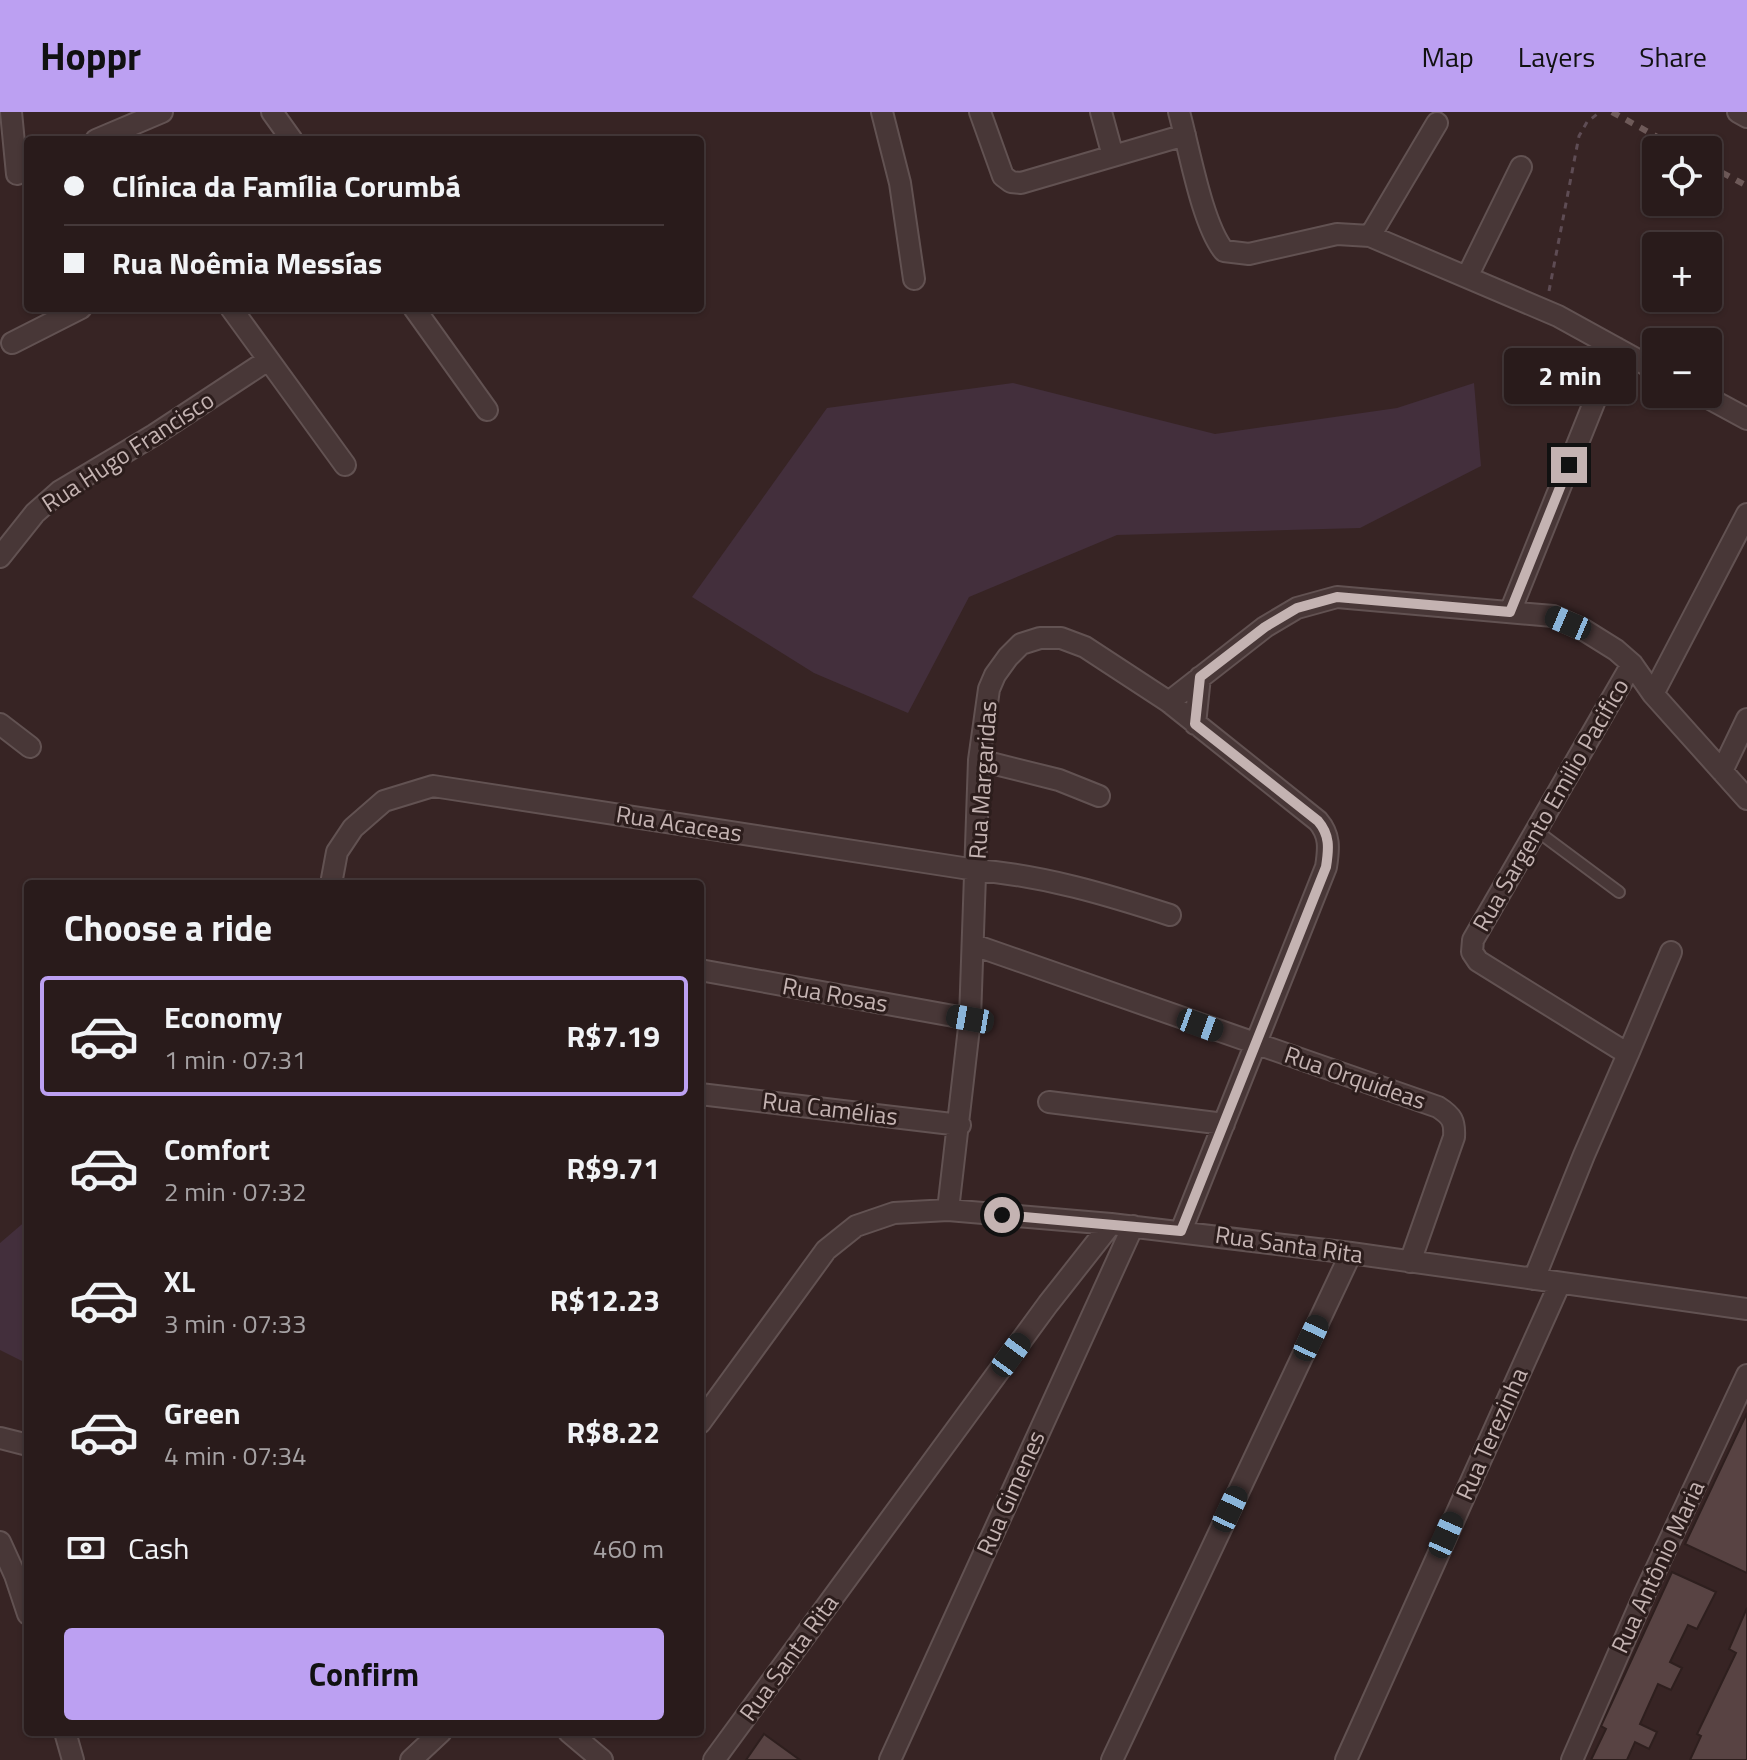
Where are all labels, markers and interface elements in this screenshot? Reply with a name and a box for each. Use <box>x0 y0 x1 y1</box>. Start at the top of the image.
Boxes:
text: Hoppr <box>40 27 141 85</box>
text: Map <box>1421 35 1474 78</box>
text: Layers <box>1518 35 1595 78</box>
text: Share <box>1639 35 1707 78</box>
map controls <box>1642 136 1722 408</box>
button: locate <box>1642 136 1722 216</box>
text: Clínica da Família Corumbá <box>112 163 461 209</box>
button: + <box>1642 232 1722 312</box>
text: Rua Noêmia Messías <box>112 240 382 286</box>
button: − <box>1642 328 1722 408</box>
callout: 2 min <box>1503 349 1635 405</box>
text: 2 min <box>1538 356 1602 395</box>
street label: Rua Hugo Francisco <box>34 382 221 521</box>
route end <box>1551 447 1587 483</box>
car <box>1541 603 1595 643</box>
street label: Rua Sargento Emilio Pacifico <box>1463 671 1637 938</box>
street label: Rua Margaridas <box>959 699 1006 860</box>
street label: Rua Acaceas <box>614 795 745 851</box>
text: Choose a ride <box>64 900 272 955</box>
street label: Rua Rosas <box>780 967 891 1021</box>
text: Economy <box>164 994 282 1040</box>
icon: car <box>68 1000 140 1072</box>
car <box>944 1003 996 1035</box>
car <box>1173 1006 1227 1044</box>
text: R$7.19 <box>567 1013 660 1059</box>
street label: Rua Orquideas <box>1280 1036 1431 1118</box>
text: 1 min · 07:31 <box>164 1040 307 1079</box>
street label: Rua Camélias <box>760 1082 900 1134</box>
text: Comfort <box>164 1126 270 1172</box>
icon: car <box>68 1132 140 1204</box>
text: R$9.71 <box>567 1145 660 1191</box>
text: 2 min · 07:32 <box>164 1172 307 1211</box>
route start <box>984 1197 1020 1233</box>
street label: Rua Santa Rita <box>1213 1216 1365 1272</box>
text: XL <box>164 1258 195 1304</box>
icon: car <box>68 1264 140 1336</box>
text: R$12.23 <box>550 1277 660 1323</box>
text: 3 min · 07:33 <box>164 1304 307 1343</box>
car <box>1290 1311 1332 1365</box>
car <box>987 1329 1035 1381</box>
street label: Rua Terezinha <box>1446 1362 1536 1506</box>
text: Green <box>164 1390 241 1436</box>
icon: car <box>68 1396 140 1468</box>
text: R$8.22 <box>567 1409 660 1455</box>
street label: Rua Gimenes <box>967 1424 1054 1561</box>
text: 4 min · 07:34 <box>164 1436 307 1475</box>
street label: Rua Antônio Maria <box>1601 1474 1713 1659</box>
car <box>1209 1482 1251 1536</box>
car <box>1425 1508 1467 1562</box>
text: Cash <box>128 1525 189 1571</box>
icon: cash <box>64 1526 108 1570</box>
text: 460 m <box>593 1529 664 1568</box>
street label: Rua Santa Rita <box>730 1587 846 1728</box>
button: Confirm <box>64 1628 664 1720</box>

